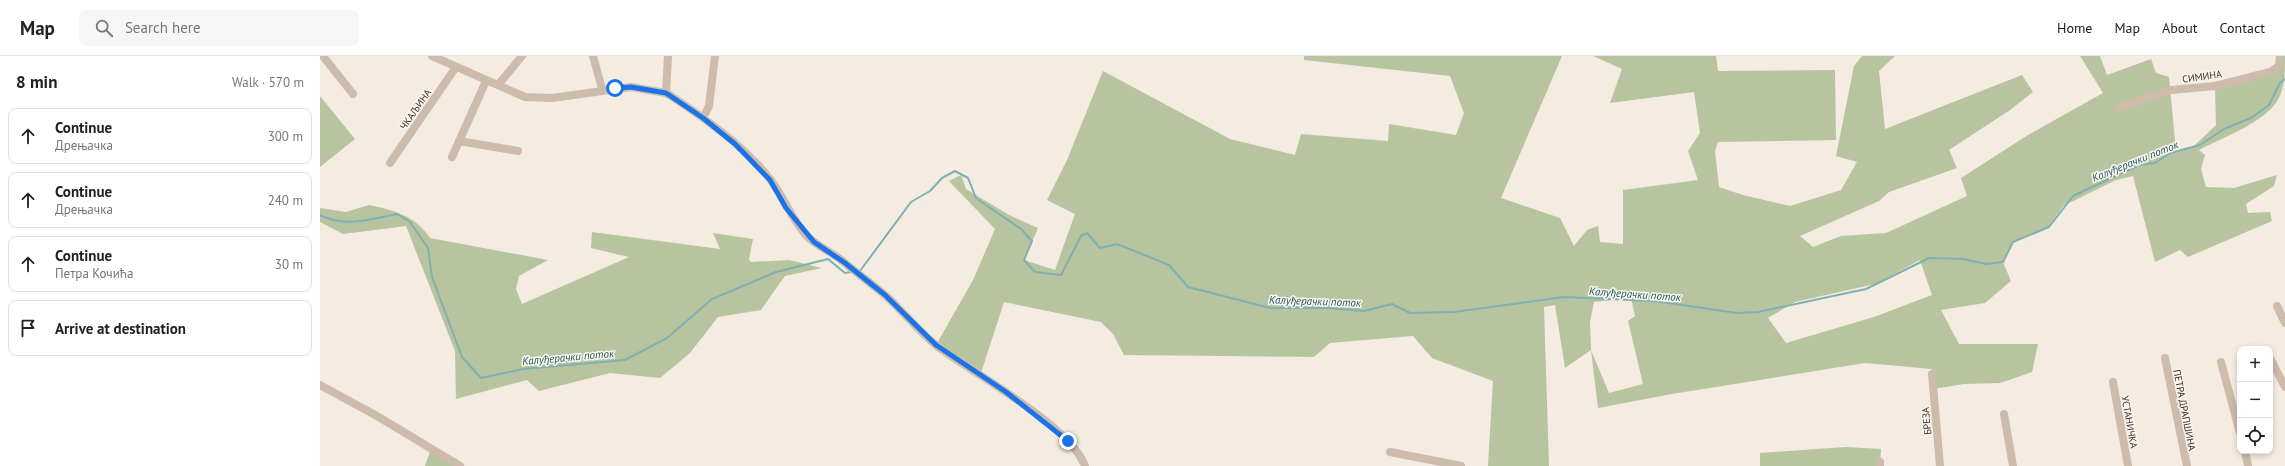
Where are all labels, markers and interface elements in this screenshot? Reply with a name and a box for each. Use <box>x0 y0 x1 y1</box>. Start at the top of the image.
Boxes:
search box <box>79 10 359 46</box>
text: Map <box>20 16 55 40</box>
icon: search <box>93 17 115 39</box>
text: Search here <box>125 18 201 37</box>
text: Home <box>2057 19 2092 37</box>
text: Map <box>2114 19 2140 37</box>
text: About <box>2162 19 2198 37</box>
text: Contact <box>2220 19 2265 37</box>
street label: СИМИНА <box>2181 67 2223 86</box>
text: 8 min <box>16 71 57 93</box>
text: Walk · 570 m <box>232 74 304 91</box>
route start <box>606 79 624 97</box>
street label: ЧКАЉИНА <box>397 86 434 132</box>
text: Continue <box>55 118 112 137</box>
icon: ahead <box>17 125 39 147</box>
text: 300 m <box>268 128 303 145</box>
text: Дрењачка <box>55 137 113 154</box>
water label: Калуђерачки поток <box>2090 137 2181 185</box>
text: Continue <box>55 182 112 201</box>
icon: ahead <box>17 189 39 211</box>
text: 240 m <box>268 192 303 209</box>
text: Дрењачка <box>55 201 113 218</box>
text: Continue <box>55 246 112 265</box>
icon: ahead <box>17 253 39 275</box>
text: 30 m <box>275 256 303 273</box>
text: Петра Кочића <box>55 265 133 282</box>
water label: Калуђерачки поток <box>1589 284 1682 304</box>
water label: Калуђерачки поток <box>1269 292 1362 310</box>
icon: arrive <box>17 317 39 339</box>
text: Arrive at destination <box>55 319 186 338</box>
water label: Калуђерачки поток <box>522 346 615 368</box>
map controls <box>2237 346 2273 454</box>
button: + <box>2237 346 2273 382</box>
street label: ПЕТРА ДРАПШИНА <box>2170 368 2199 452</box>
button: − <box>2237 382 2273 418</box>
street label: УСТАНИЧКА <box>2118 395 2141 450</box>
street label: БРЕЗА <box>1919 406 1934 435</box>
button: locate <box>2237 418 2273 454</box>
route end <box>1059 432 1077 450</box>

